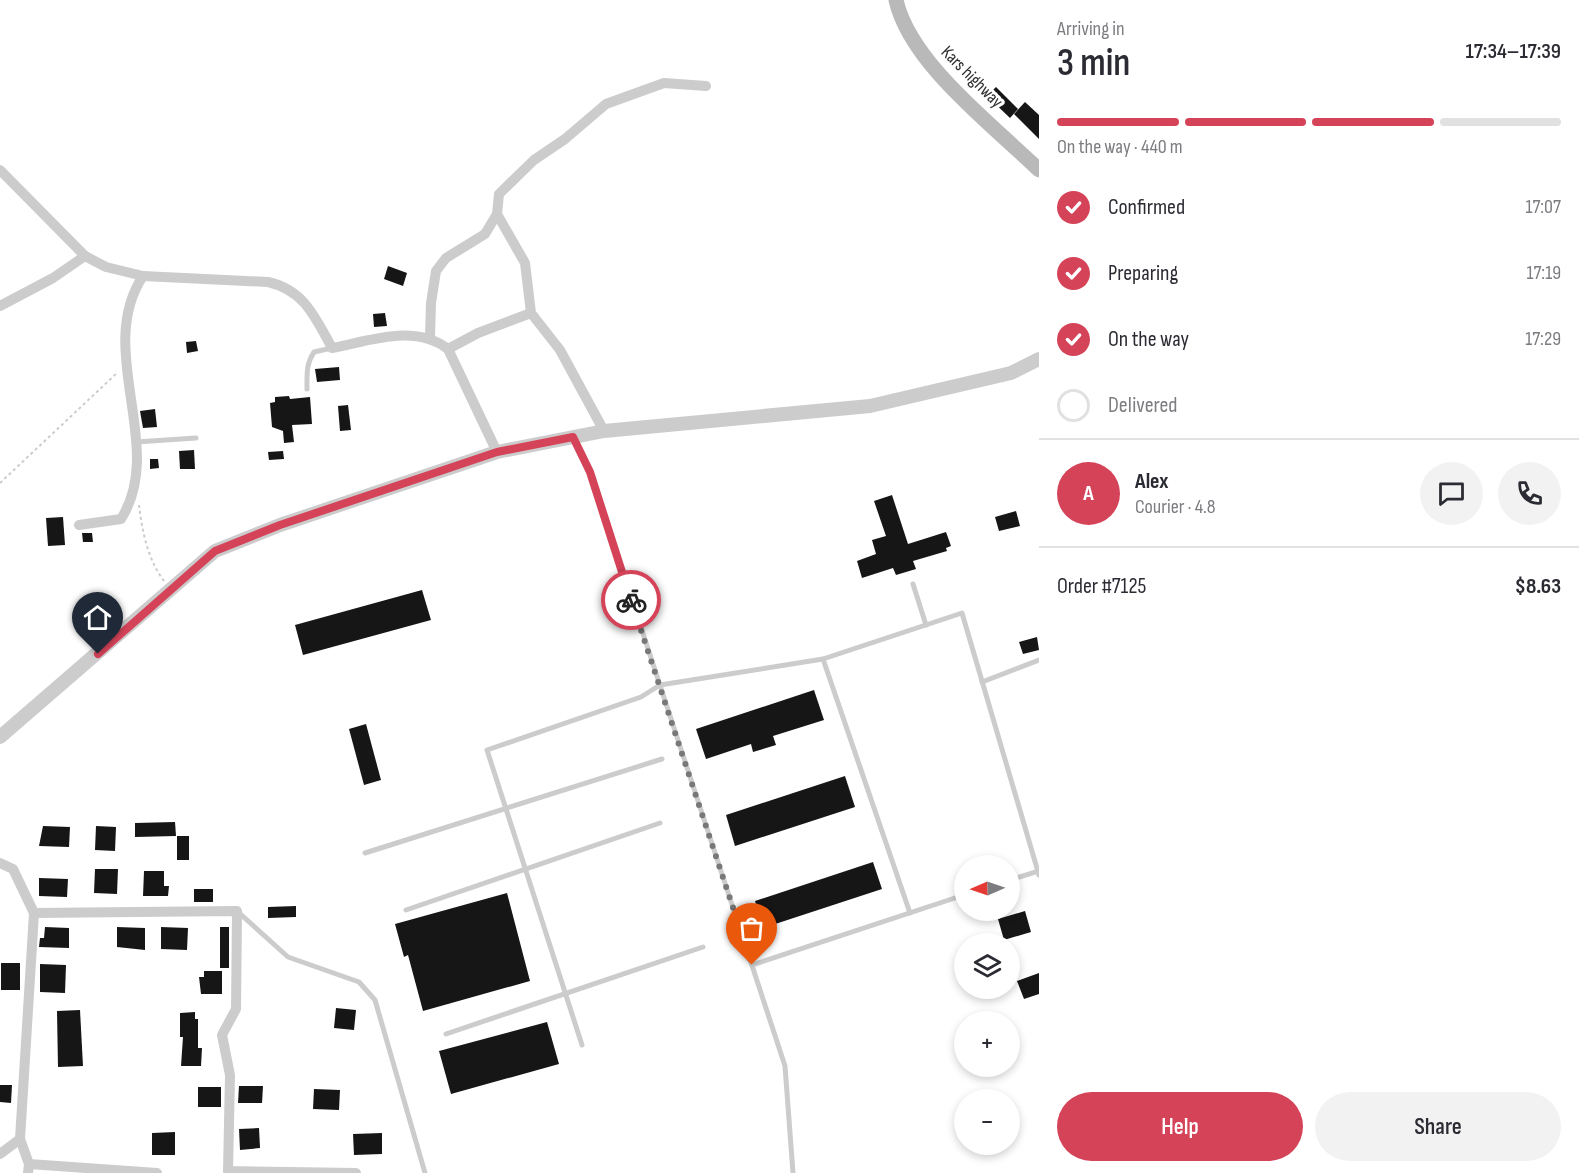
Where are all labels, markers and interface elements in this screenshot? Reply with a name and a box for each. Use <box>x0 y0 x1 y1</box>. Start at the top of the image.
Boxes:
text: Arriving in <box>1057 17 1125 41</box>
text: 17:34–17:39 <box>1466 38 1561 65</box>
text: 3 min <box>1057 40 1130 87</box>
street label: Kars highway <box>937 42 1007 112</box>
text: On the way · 440 m <box>1057 135 1183 159</box>
icon: check <box>1057 191 1090 224</box>
text: Confirmed <box>1108 194 1185 221</box>
text: 17:07 <box>1526 195 1561 219</box>
icon: check <box>1057 257 1090 290</box>
text: Preparing <box>1108 260 1178 287</box>
text: 17:19 <box>1527 261 1561 285</box>
icon: check <box>1057 323 1090 356</box>
text: On the way <box>1108 326 1189 353</box>
text: 17:29 <box>1525 327 1561 351</box>
text: Delivered <box>1108 392 1177 419</box>
button: chat <box>1420 462 1483 525</box>
button: phone <box>1498 462 1561 525</box>
text: Alex <box>1135 468 1168 495</box>
text: A <box>1083 480 1094 507</box>
text: Courier · 4.8 <box>1135 495 1216 519</box>
courier <box>601 570 661 630</box>
text: Order #7125 <box>1057 573 1146 600</box>
text: $8.63 <box>1515 573 1561 600</box>
icon: bike <box>615 584 648 617</box>
pin <box>72 592 123 654</box>
icon: home <box>81 601 114 634</box>
north arrow <box>954 855 1020 921</box>
map controls <box>954 855 1020 1155</box>
pin <box>726 903 777 965</box>
icon: bag <box>735 912 768 945</box>
button: layers <box>954 933 1020 999</box>
button: + <box>954 1011 1020 1077</box>
button: − <box>954 1089 1020 1155</box>
button: Help <box>1057 1092 1303 1161</box>
button: Share <box>1315 1092 1561 1161</box>

